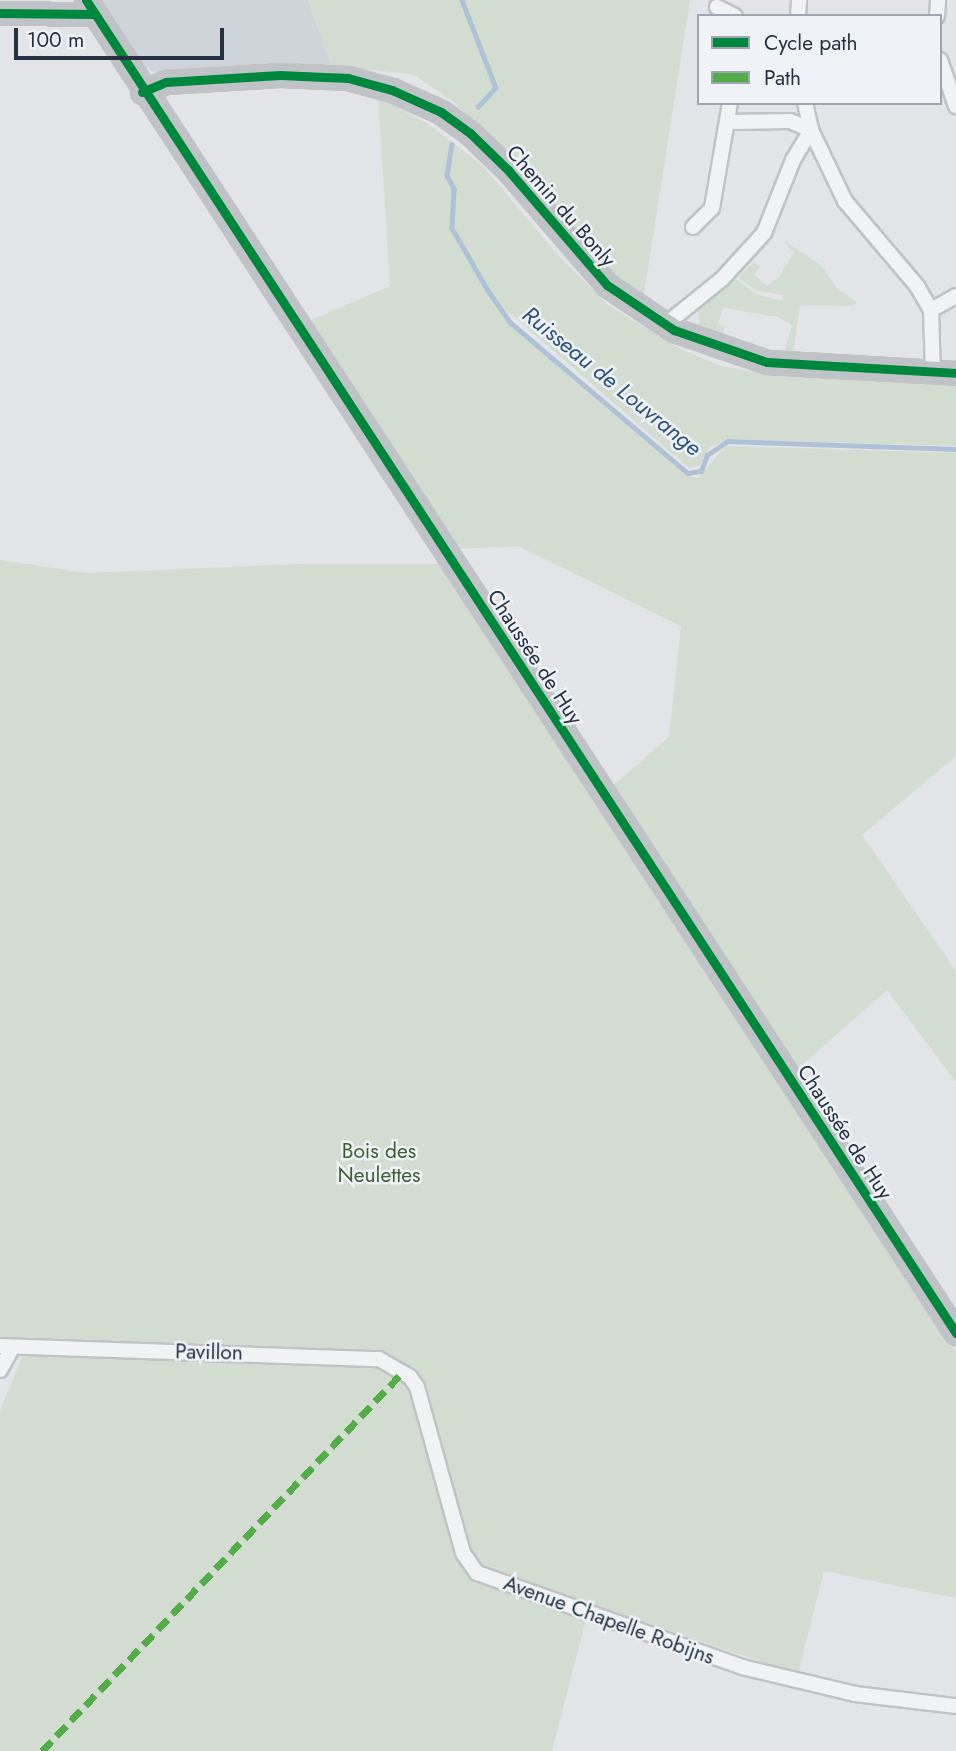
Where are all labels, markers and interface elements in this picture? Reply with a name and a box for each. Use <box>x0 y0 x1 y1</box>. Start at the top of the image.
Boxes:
scale bar <box>18 14 228 58</box>
legend <box>697 14 942 105</box>
text: 100 m <box>27 25 84 55</box>
text: Cycle path <box>764 28 857 58</box>
text: Path <box>764 63 801 93</box>
street label: Chemin du Bonly <box>501 140 621 272</box>
water label: Ruisseau de Louvrange <box>517 300 707 462</box>
street label: Chaussée de Huy <box>482 585 588 729</box>
street label: Chaussée de Huy <box>792 1060 898 1204</box>
park label: Bois des Neulettes <box>337 1138 421 1188</box>
street label: Pavillon <box>175 1339 243 1365</box>
street label: Avenue Chapelle Robijns <box>500 1570 718 1670</box>

